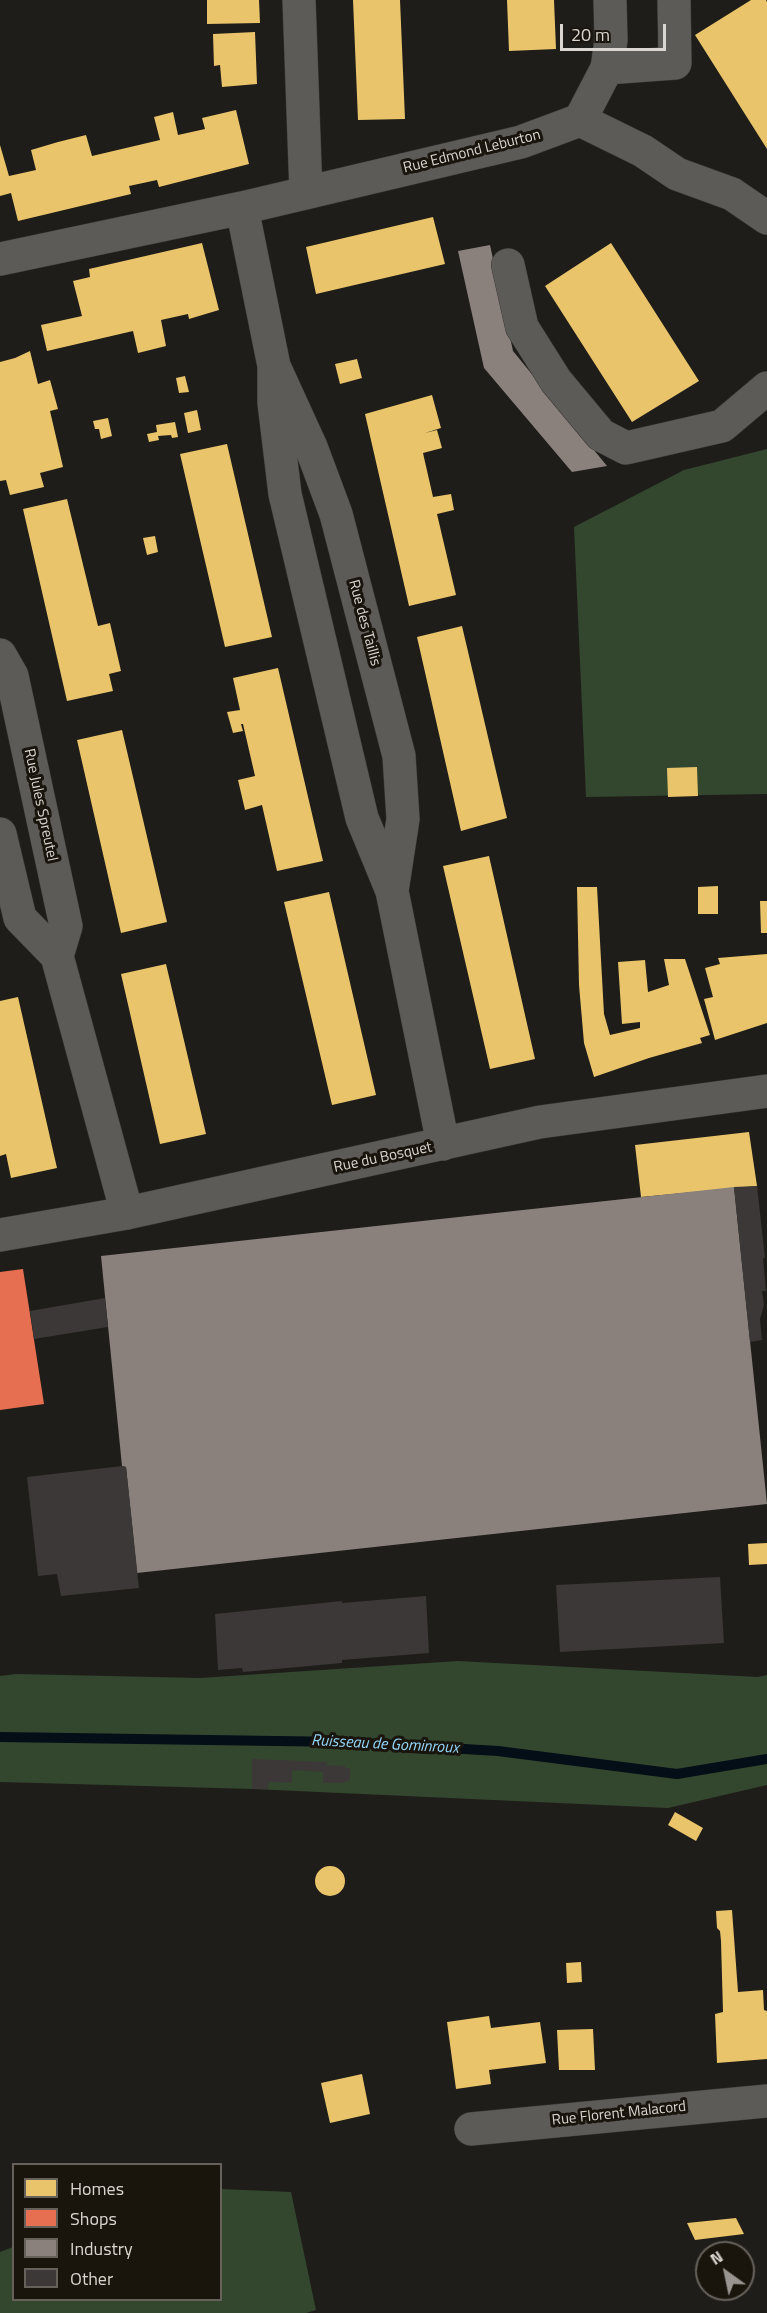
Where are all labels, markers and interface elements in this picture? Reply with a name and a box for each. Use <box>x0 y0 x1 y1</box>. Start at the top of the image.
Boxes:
scale bar <box>563 12 670 50</box>
text: 20 m <box>571 21 610 48</box>
street label: Rue Edmond Leburton <box>401 126 543 178</box>
street label: Rue des Taillis <box>344 578 384 668</box>
street label: Rue Jules Spreutel <box>19 747 61 863</box>
street label: Rue du Bosquet <box>332 1139 434 1177</box>
water label: Ruisseau de Gominroux <box>311 1732 459 1758</box>
street label: Rue Florent Malacord <box>551 2098 687 2130</box>
legend <box>12 2163 222 2301</box>
text: Homes <box>70 2175 124 2202</box>
text: Shops <box>70 2205 117 2232</box>
text: Industry <box>70 2235 133 2262</box>
north arrow <box>695 2241 755 2301</box>
text: N <box>705 2244 727 2271</box>
text: Other <box>70 2265 113 2292</box>

